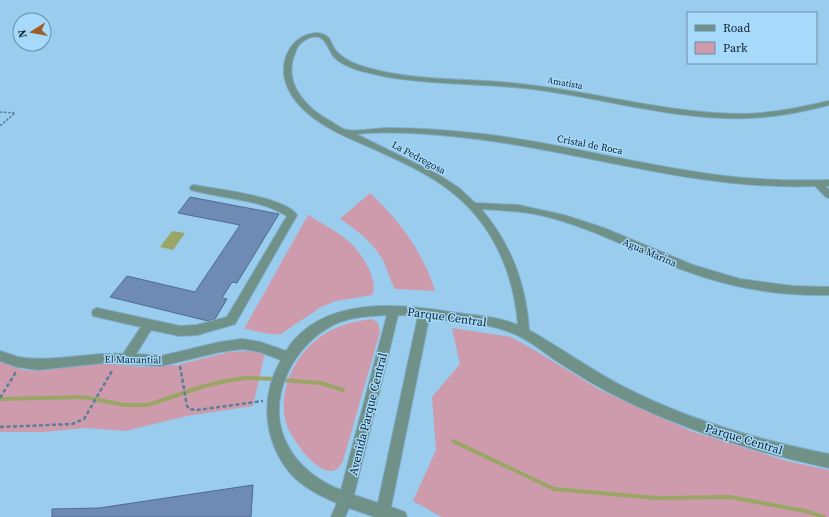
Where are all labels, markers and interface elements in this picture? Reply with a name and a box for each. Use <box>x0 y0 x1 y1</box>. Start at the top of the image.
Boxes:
north arrow <box>12 12 52 52</box>
legend <box>687 12 817 64</box>
text: Road <box>723 20 750 36</box>
text: N <box>15 28 31 39</box>
text: Park <box>723 40 748 56</box>
street label: Amatista <box>546 74 584 92</box>
street label: Cristal de Roca <box>556 132 625 157</box>
street label: La Pedregosa <box>390 138 449 177</box>
street label: Agua Marina <box>621 235 680 270</box>
street label: Parque Central <box>406 304 488 331</box>
street label: Avenida Parque Central <box>345 351 391 477</box>
street label: El Manantial <box>105 353 161 366</box>
street label: Parque Central <box>703 420 785 458</box>

